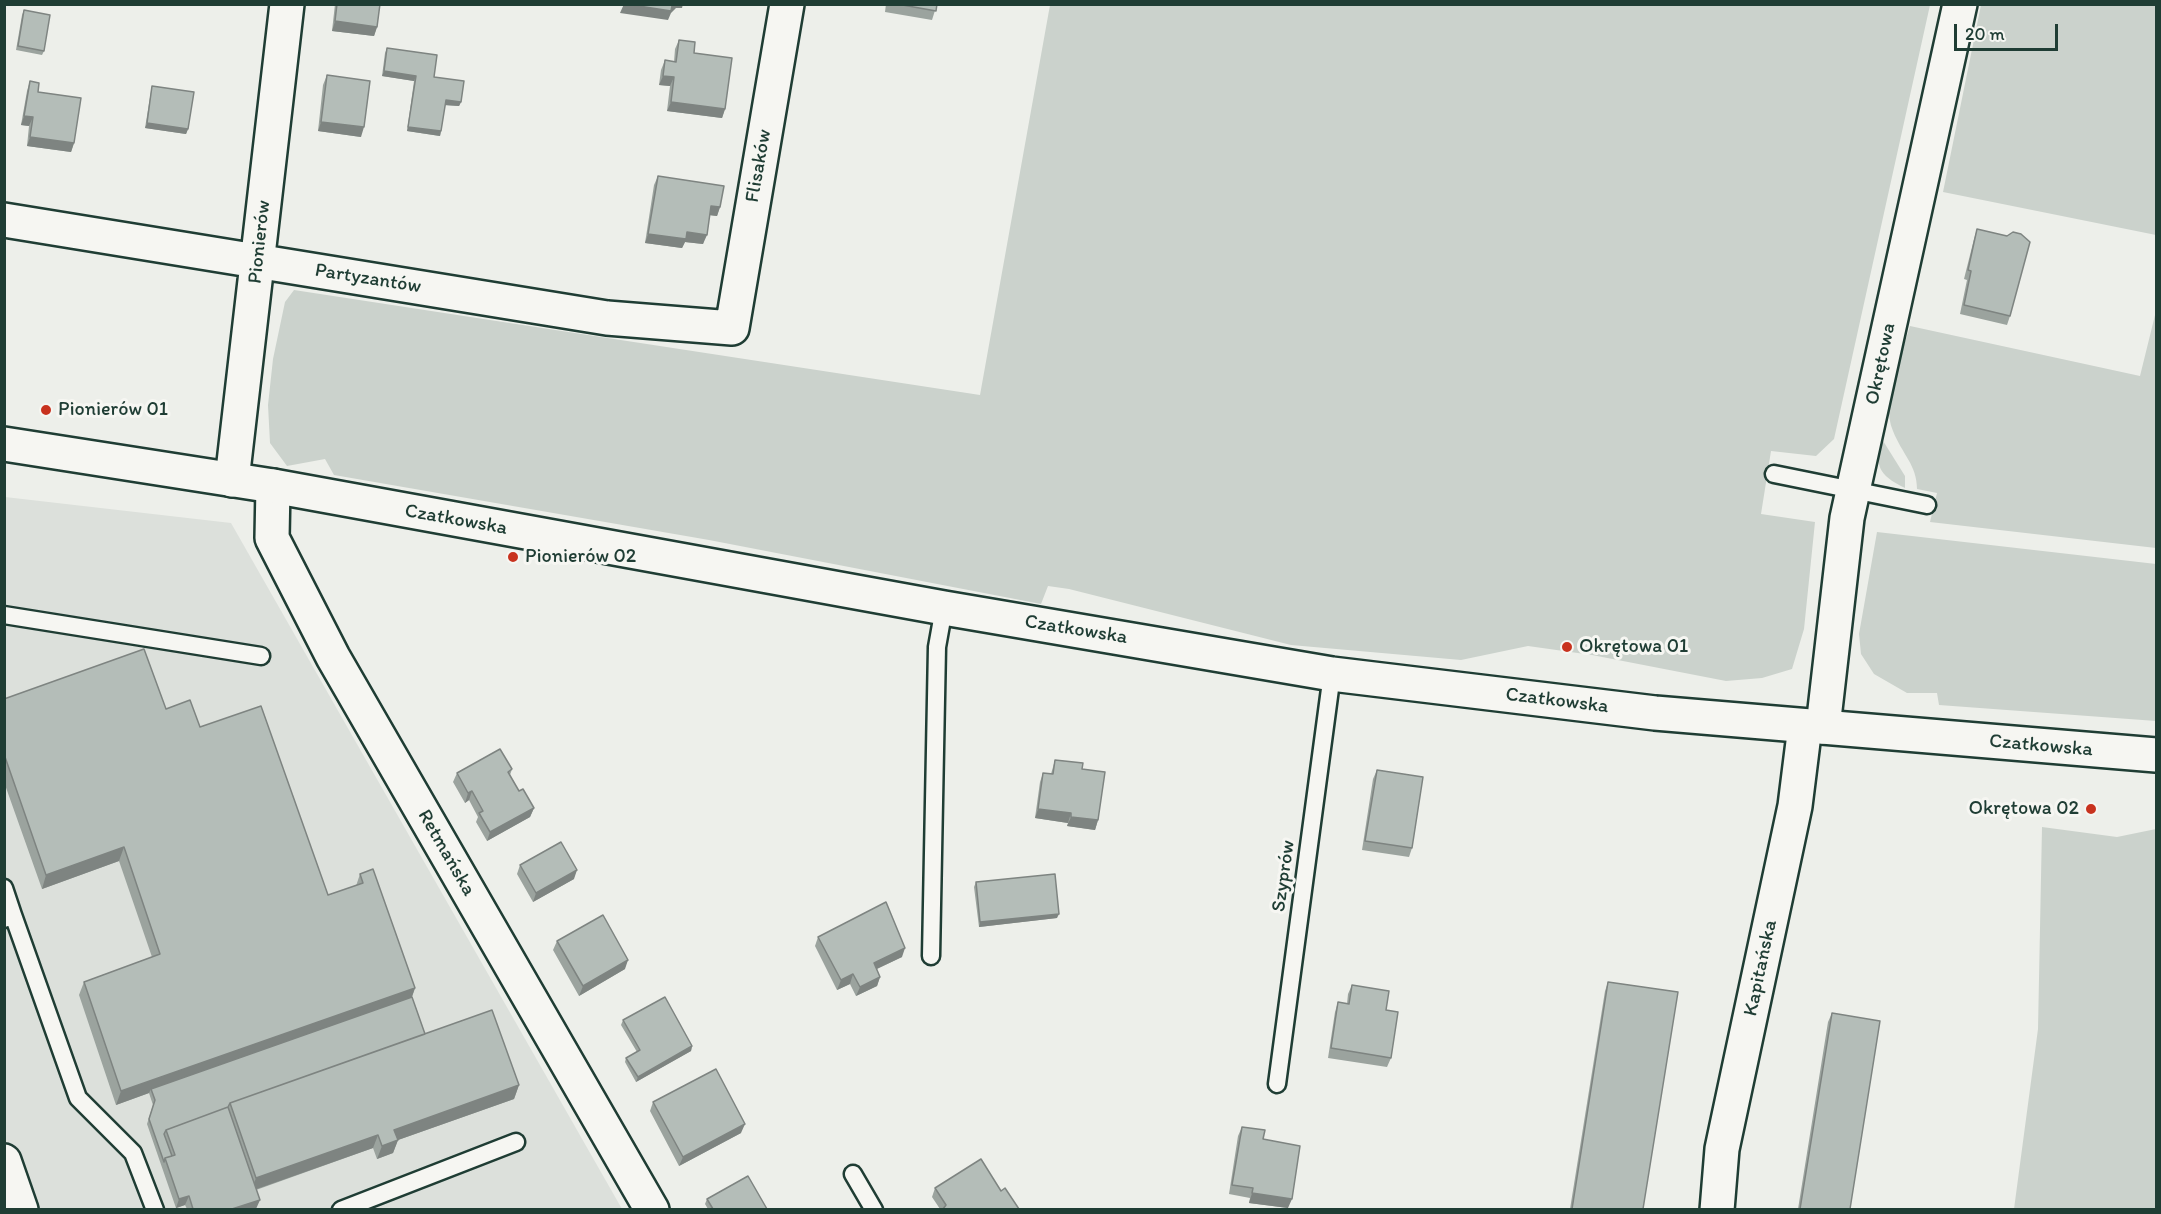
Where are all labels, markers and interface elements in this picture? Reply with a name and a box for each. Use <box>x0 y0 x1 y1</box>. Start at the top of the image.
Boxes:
scale bar <box>1957 12 2060 50</box>
text: 20 m <box>1965 23 2005 45</box>
street label: Flisaków <box>741 127 777 205</box>
street label: Pionierów <box>244 199 276 285</box>
street label: Partyzantów <box>313 259 423 299</box>
street label: Okrętowa <box>1861 321 1901 407</box>
place label: Pionierów 01 <box>58 398 168 422</box>
marker: Pionierów 01 <box>39 403 53 417</box>
street label: Czatkowska <box>403 499 509 541</box>
place label: Pionierów 02 <box>525 545 636 569</box>
marker: Pionierów 02 <box>506 550 520 564</box>
street label: Czatkowska <box>1023 610 1129 650</box>
place label: Okrętowa 01 <box>1579 635 1688 659</box>
marker: Okrętowa 01 <box>1560 640 1574 654</box>
street label: Czatkowska <box>1504 683 1610 719</box>
street label: Czatkowska <box>1988 730 2094 762</box>
place label: Okrętowa 02 <box>1969 797 2079 821</box>
marker: Okrętowa 02 <box>2084 802 2098 816</box>
street label: Retmańska <box>412 805 480 901</box>
street label: Szyprów <box>1267 839 1301 913</box>
street label: Kapitańska <box>1739 918 1783 1018</box>

